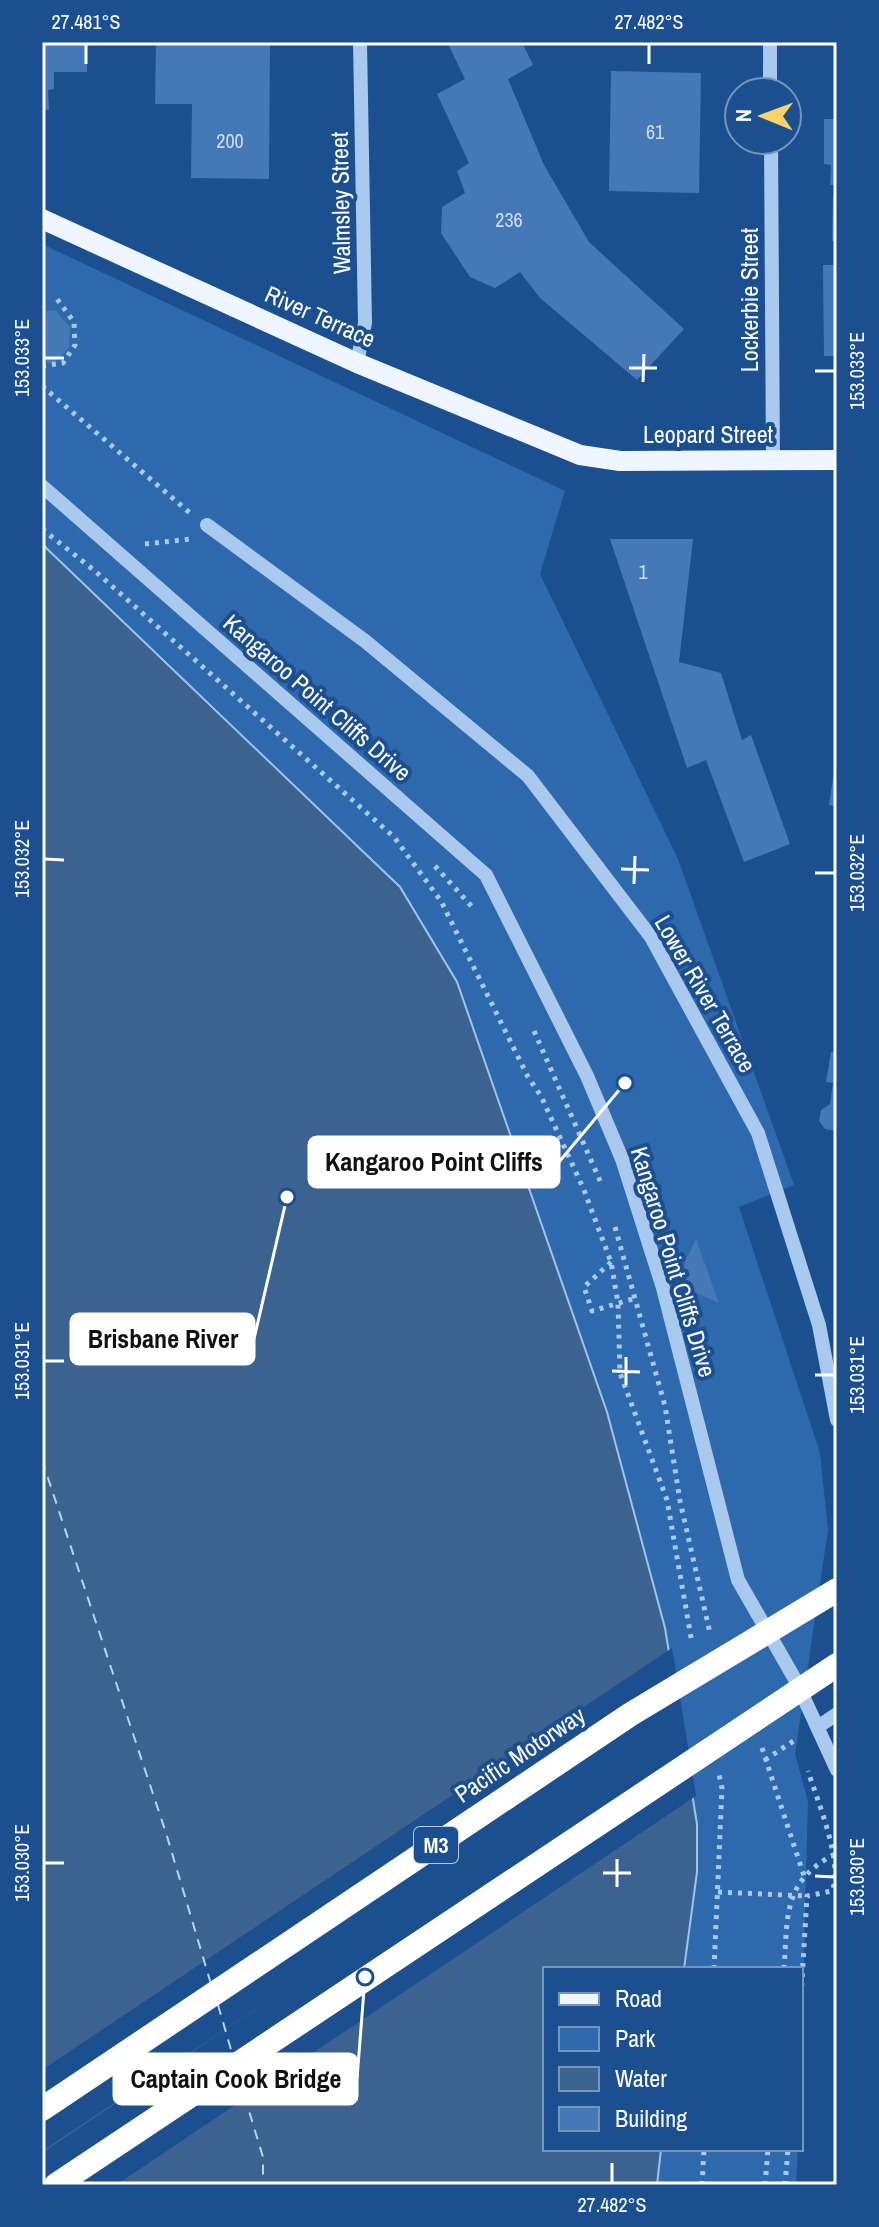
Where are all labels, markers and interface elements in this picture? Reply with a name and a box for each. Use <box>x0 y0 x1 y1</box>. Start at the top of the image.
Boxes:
text: 27.481°S <box>51 8 121 35</box>
text: 27.482°S <box>614 8 684 35</box>
north arrow <box>723 76 803 156</box>
text: N <box>728 109 758 122</box>
house number: 61 <box>646 118 664 145</box>
house number: 200 <box>216 127 244 154</box>
street label: Walmsley Street <box>323 131 357 275</box>
house number: 236 <box>495 206 523 233</box>
street label: Lockerbie Street <box>733 227 765 372</box>
street label: River Terrace <box>260 278 381 355</box>
text: 153.033°E <box>8 319 35 397</box>
text: 153.033°E <box>843 332 870 410</box>
street label: Leopard Street <box>643 418 774 450</box>
house number: 1 <box>638 558 648 585</box>
street label: Kangaroo Point Cliffs Drive <box>217 607 418 788</box>
text: 153.032°E <box>8 820 35 898</box>
text: 153.032°E <box>843 834 870 912</box>
street label: Lower River Terrace <box>648 909 764 1078</box>
callout: Kangaroo Point Cliffs <box>309 1137 559 1187</box>
street label: Kangaroo Point Cliffs Drive <box>624 1143 724 1381</box>
text: Kangaroo Point Cliffs <box>325 1144 543 1179</box>
callout: Brisbane River <box>71 1314 254 1364</box>
text: Brisbane River <box>88 1321 239 1356</box>
text: 153.031°E <box>8 1322 35 1400</box>
text: 153.031°E <box>843 1336 870 1414</box>
street label: Pacific Motorway <box>448 1699 591 1810</box>
text: 153.030°E <box>8 1824 35 1902</box>
road number: M3 <box>414 1827 458 1863</box>
text: 153.030°E <box>843 1838 870 1916</box>
legend <box>543 1967 803 2151</box>
text: Road <box>615 1982 662 2014</box>
text: Park <box>615 2022 656 2054</box>
callout: Captain Cook Bridge <box>114 2054 357 2104</box>
text: Captain Cook Bridge <box>131 2061 341 2096</box>
text: Water <box>615 2062 667 2094</box>
text: Building <box>615 2102 687 2134</box>
text: 27.482°S <box>577 2191 647 2218</box>

